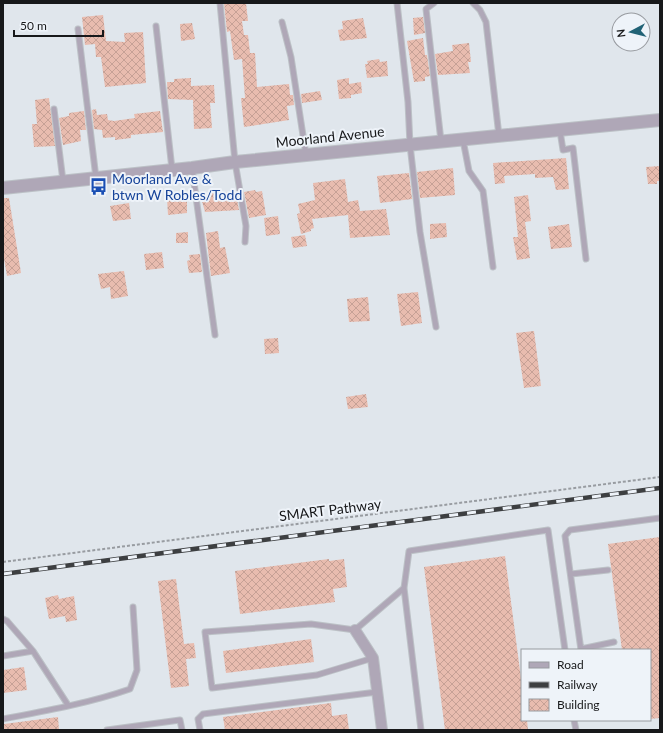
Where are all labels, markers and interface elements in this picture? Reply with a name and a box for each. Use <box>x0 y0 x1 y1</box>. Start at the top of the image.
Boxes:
scale bar <box>14 12 103 38</box>
north arrow <box>611 12 651 52</box>
text: 50 m <box>20 18 47 33</box>
text: N <box>614 28 628 38</box>
street label: Moorland Avenue <box>275 122 385 151</box>
place label: Moorland Ave & btwn W Robles/Todd <box>112 170 242 203</box>
bus stop icon: Moorland Ave & btwn W Robles/Todd <box>89 177 109 197</box>
street label: SMART Pathway <box>278 495 383 524</box>
legend <box>521 649 651 721</box>
text: Road <box>557 657 584 672</box>
text: Railway <box>557 677 598 692</box>
text: Building <box>557 697 600 712</box>

